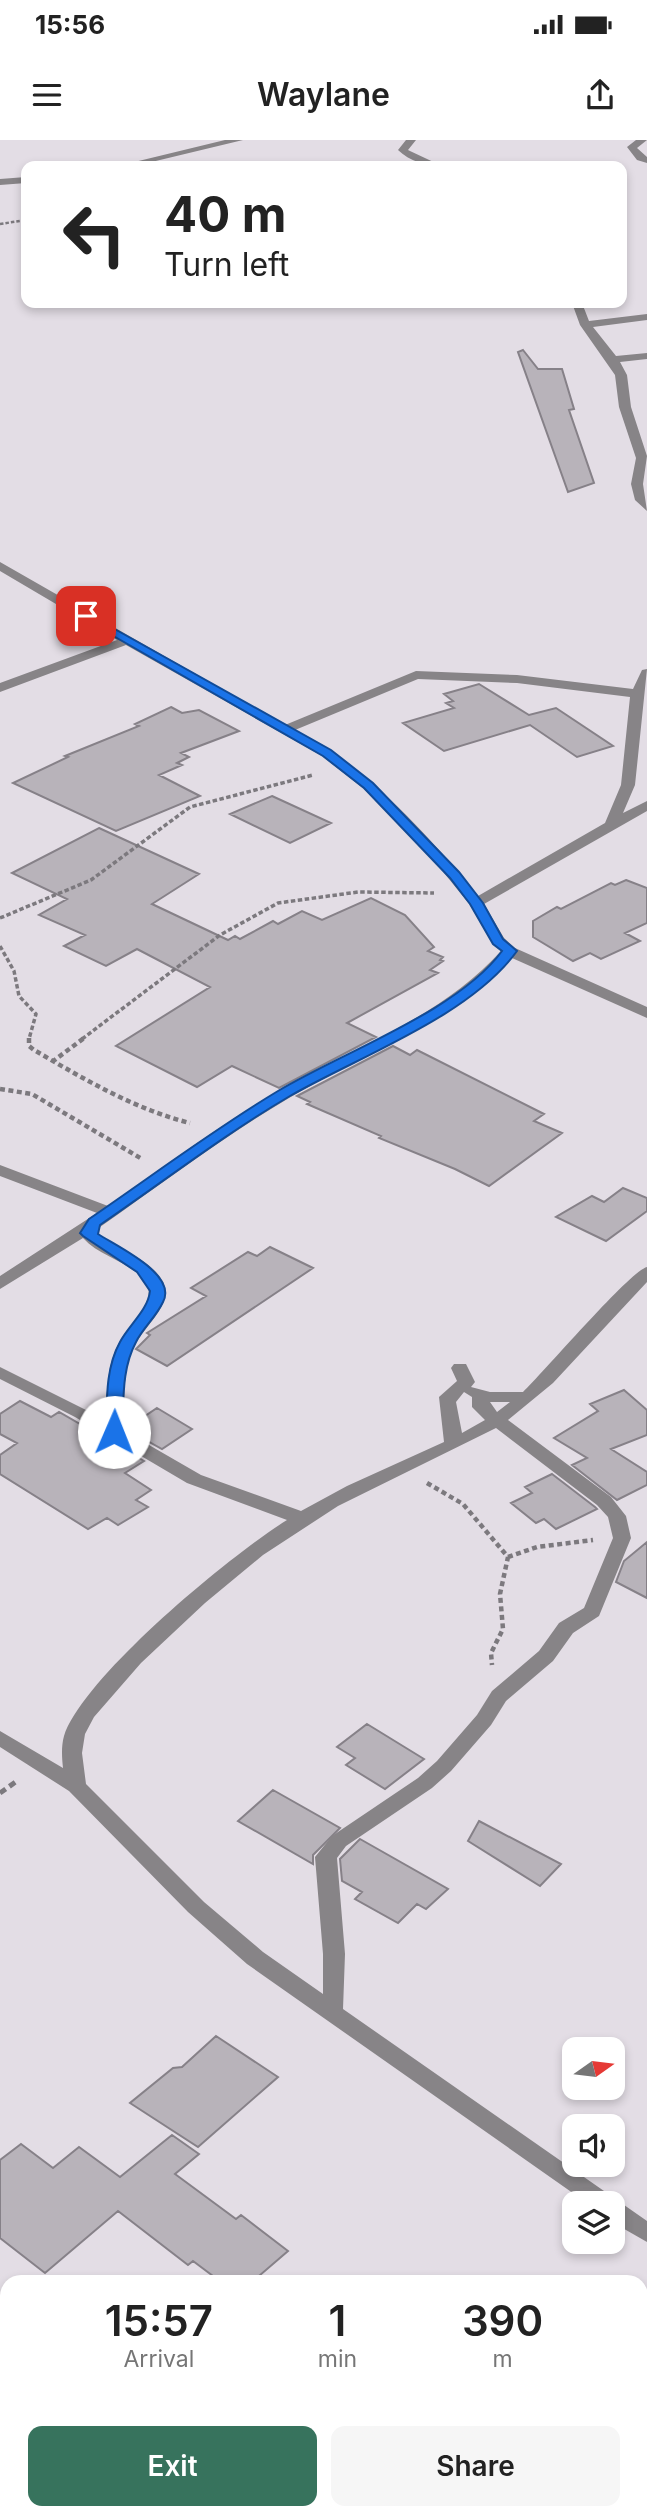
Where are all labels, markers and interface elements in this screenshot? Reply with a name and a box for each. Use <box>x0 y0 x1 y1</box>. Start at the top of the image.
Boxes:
text: 15:56 <box>35 9 105 40</box>
text: Waylane <box>257 75 390 114</box>
icon: menu <box>28 76 66 114</box>
icon: share <box>581 76 619 114</box>
text: 40 m <box>164 185 287 244</box>
icon: left <box>49 189 140 280</box>
text: Turn left <box>164 245 289 284</box>
pin <box>56 586 116 646</box>
icon: arrive <box>67 597 105 635</box>
position arrow <box>77 1395 151 1469</box>
north arrow <box>562 2037 625 2100</box>
map controls <box>562 2037 625 2254</box>
button: sound <box>562 2114 625 2177</box>
button: layers <box>562 2191 625 2254</box>
text: 15:57 <box>105 2295 213 2346</box>
text: 1 <box>329 2295 346 2346</box>
text: 390 <box>462 2295 543 2346</box>
text: Arrival <box>124 2345 194 2373</box>
text: min <box>318 2345 357 2373</box>
text: m <box>492 2345 513 2373</box>
button: Exit <box>28 2426 317 2506</box>
button: Share <box>331 2426 620 2506</box>

